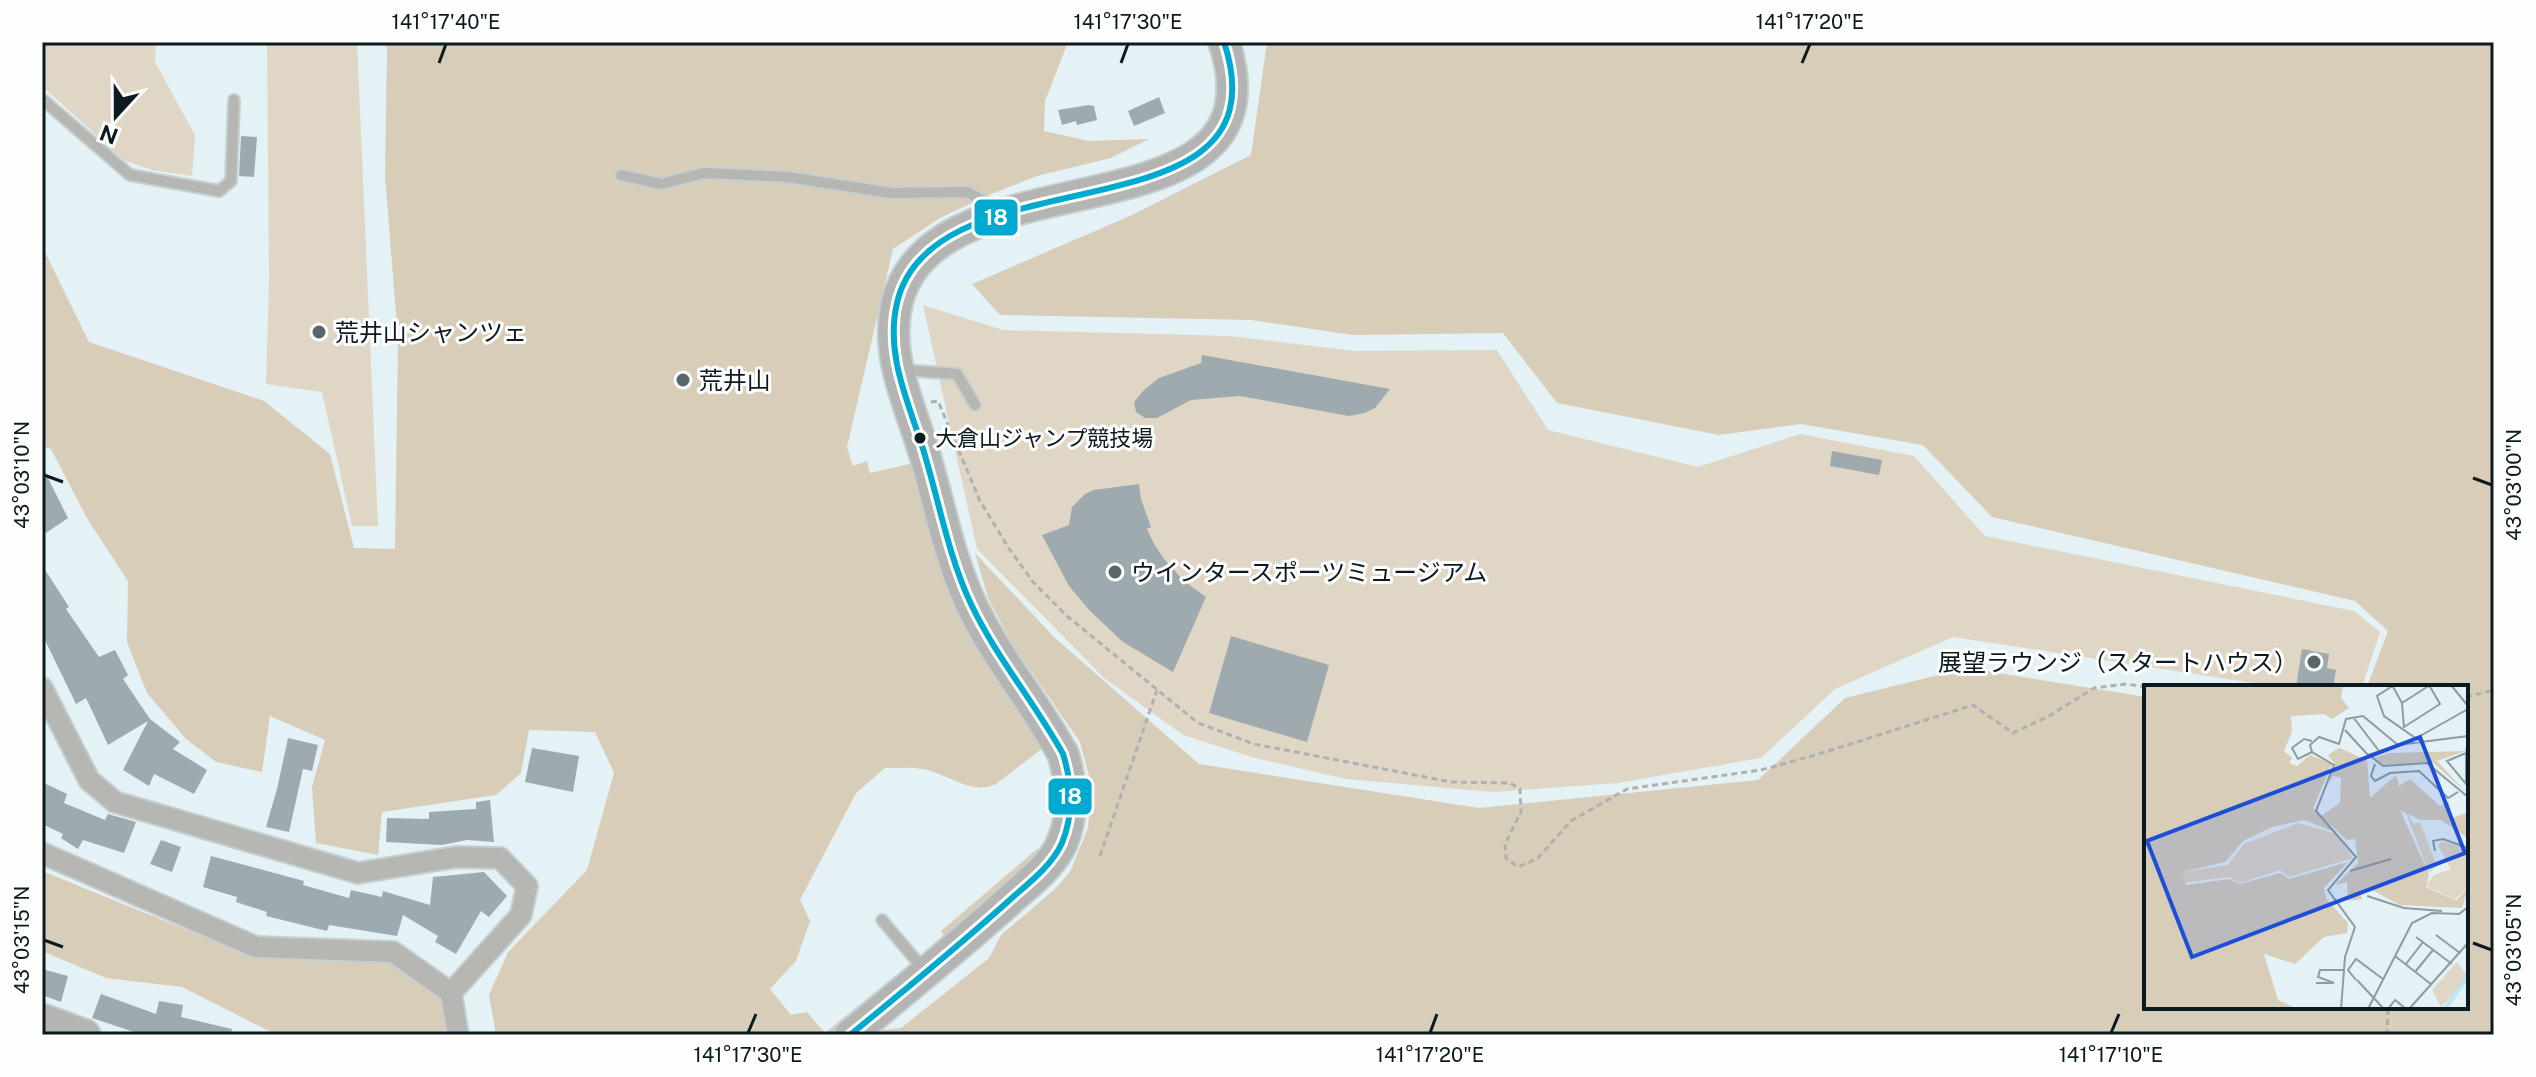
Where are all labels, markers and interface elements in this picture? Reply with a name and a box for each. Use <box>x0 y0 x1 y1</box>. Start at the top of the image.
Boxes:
text: 141°17'40"E <box>392 10 500 34</box>
text: 141°17'30"E <box>1074 10 1182 34</box>
text: 141°17'20"E <box>1756 10 1864 34</box>
north arrow <box>76 76 156 156</box>
text: N <box>96 119 122 150</box>
line badge: 18 <box>973 198 1019 237</box>
text: 18 <box>984 204 1008 230</box>
place label: 荒井山シャンツェ <box>335 318 527 346</box>
marker: 荒井山シャンツェ <box>310 323 328 341</box>
place label: 荒井山 <box>699 366 771 394</box>
marker: 荒井山 <box>674 371 692 389</box>
text: 43°03'10"N <box>10 421 34 529</box>
place label: 大倉山ジャンプ競技場 <box>935 425 1153 451</box>
text: 43°03'00"N <box>2502 429 2526 541</box>
marker: 大倉山ジャンプ競技場 <box>912 430 928 446</box>
place label: ウインタースポーツミュージアム <box>1131 558 1487 586</box>
marker: ウインタースポーツミュージアム <box>1106 563 1124 581</box>
place label: 展望ラウンジ（スタートハウス） <box>1938 648 2298 676</box>
marker: 展望ラウンジ（スタートハウス） <box>2305 653 2323 671</box>
inset map <box>2144 685 2468 1009</box>
line badge: 18 <box>1047 777 1093 816</box>
text: 18 <box>1058 783 1082 809</box>
text: 43°03'15"N <box>10 886 34 994</box>
text: 43°03'05"N <box>2502 894 2526 1006</box>
text: 141°17'30"E <box>694 1043 802 1067</box>
text: 141°17'20"E <box>1376 1043 1484 1067</box>
text: 141°17'10"E <box>2059 1043 2163 1067</box>

